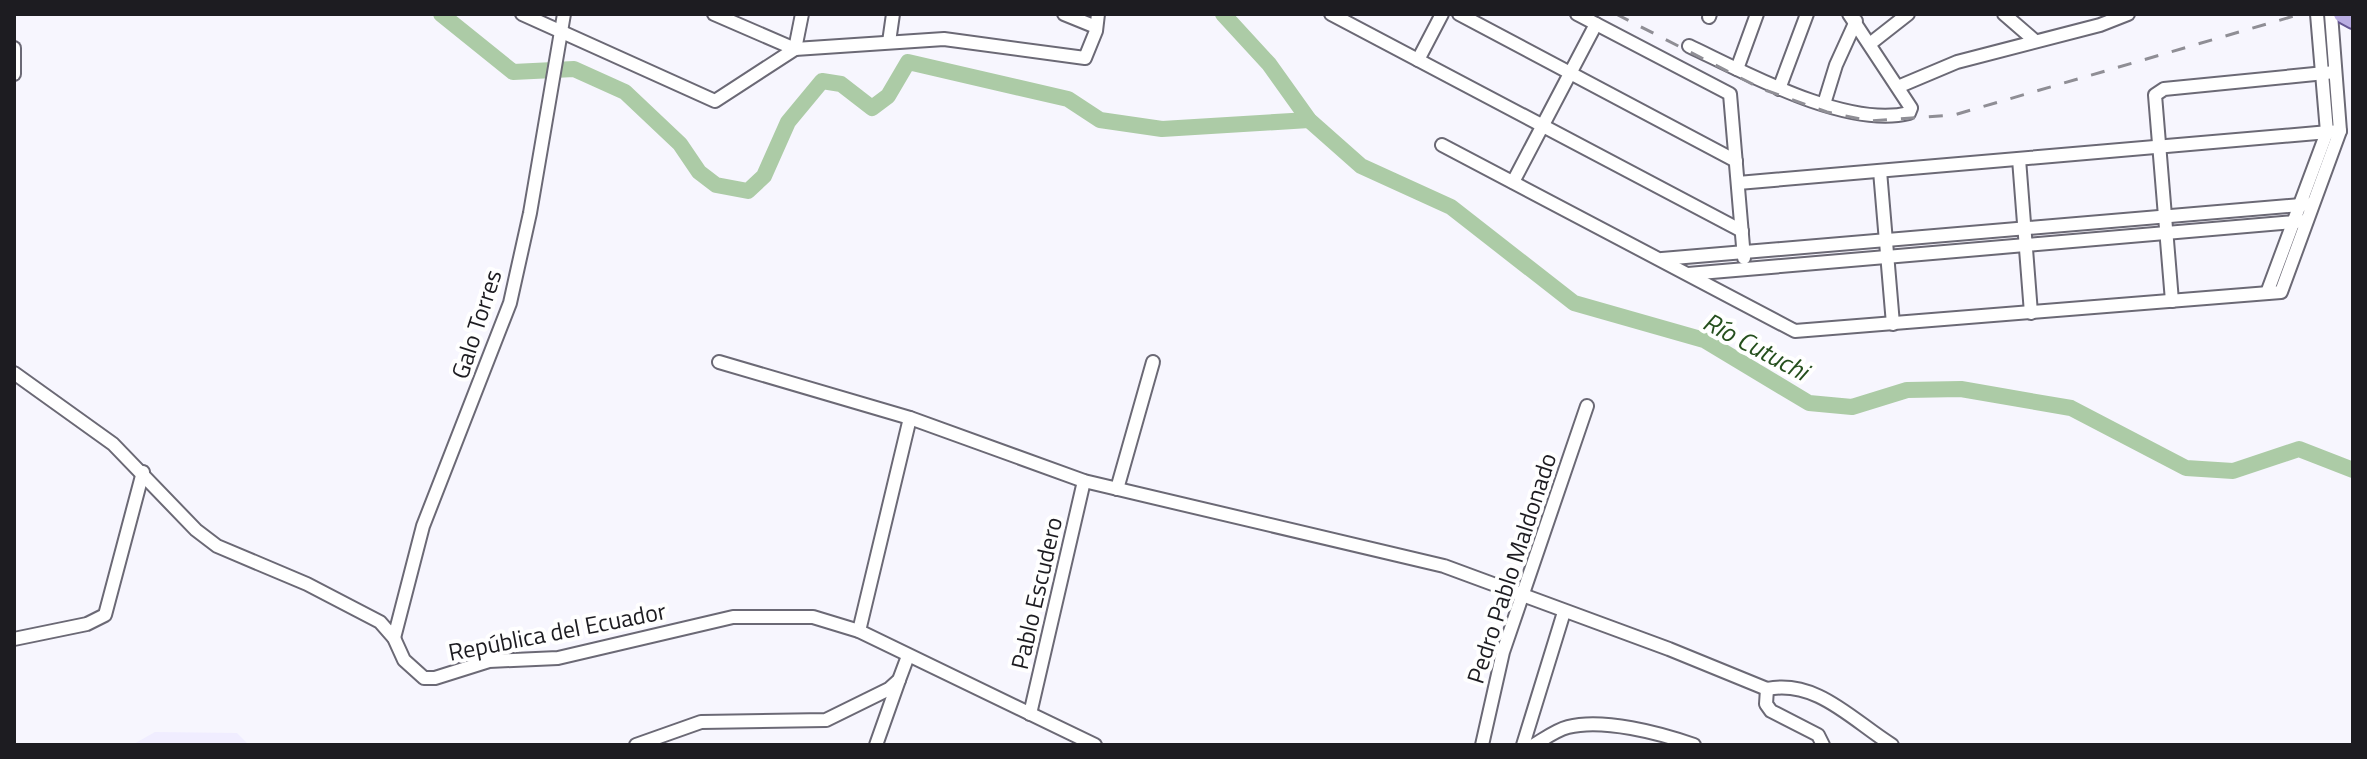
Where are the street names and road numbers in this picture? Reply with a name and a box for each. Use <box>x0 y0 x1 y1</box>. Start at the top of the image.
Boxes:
street label: Galo Torres <box>441 265 511 383</box>
street label: Pedro Pablo Maldonado <box>1457 448 1565 688</box>
street label: Pablo Escudero <box>1001 513 1071 673</box>
street label: República del Ecuador <box>445 592 669 670</box>

